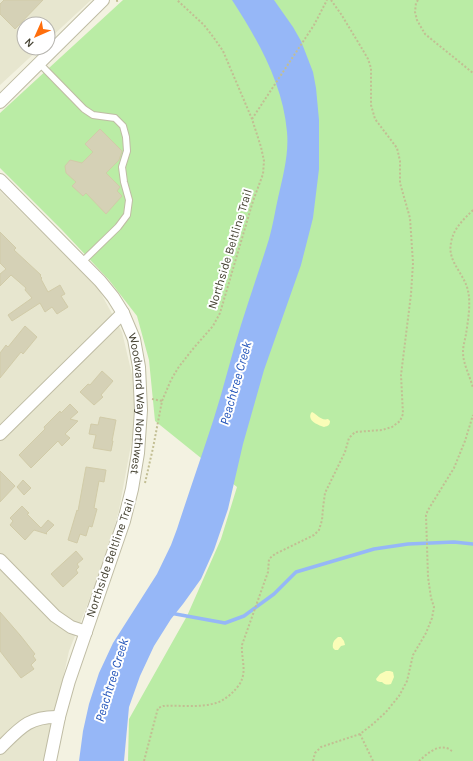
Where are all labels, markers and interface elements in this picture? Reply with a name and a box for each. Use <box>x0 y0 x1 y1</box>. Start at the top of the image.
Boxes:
north arrow <box>16 16 56 56</box>
text: N <box>22 35 37 50</box>
street label: Northside Beltline Trail <box>205 187 255 311</box>
street label: Woodward Way Northwest <box>125 331 148 476</box>
water label: Peachtree Creek <box>216 339 255 427</box>
street label: Northside Beltline Trail <box>83 497 137 619</box>
water label: Peachtree Creek <box>92 636 131 724</box>

